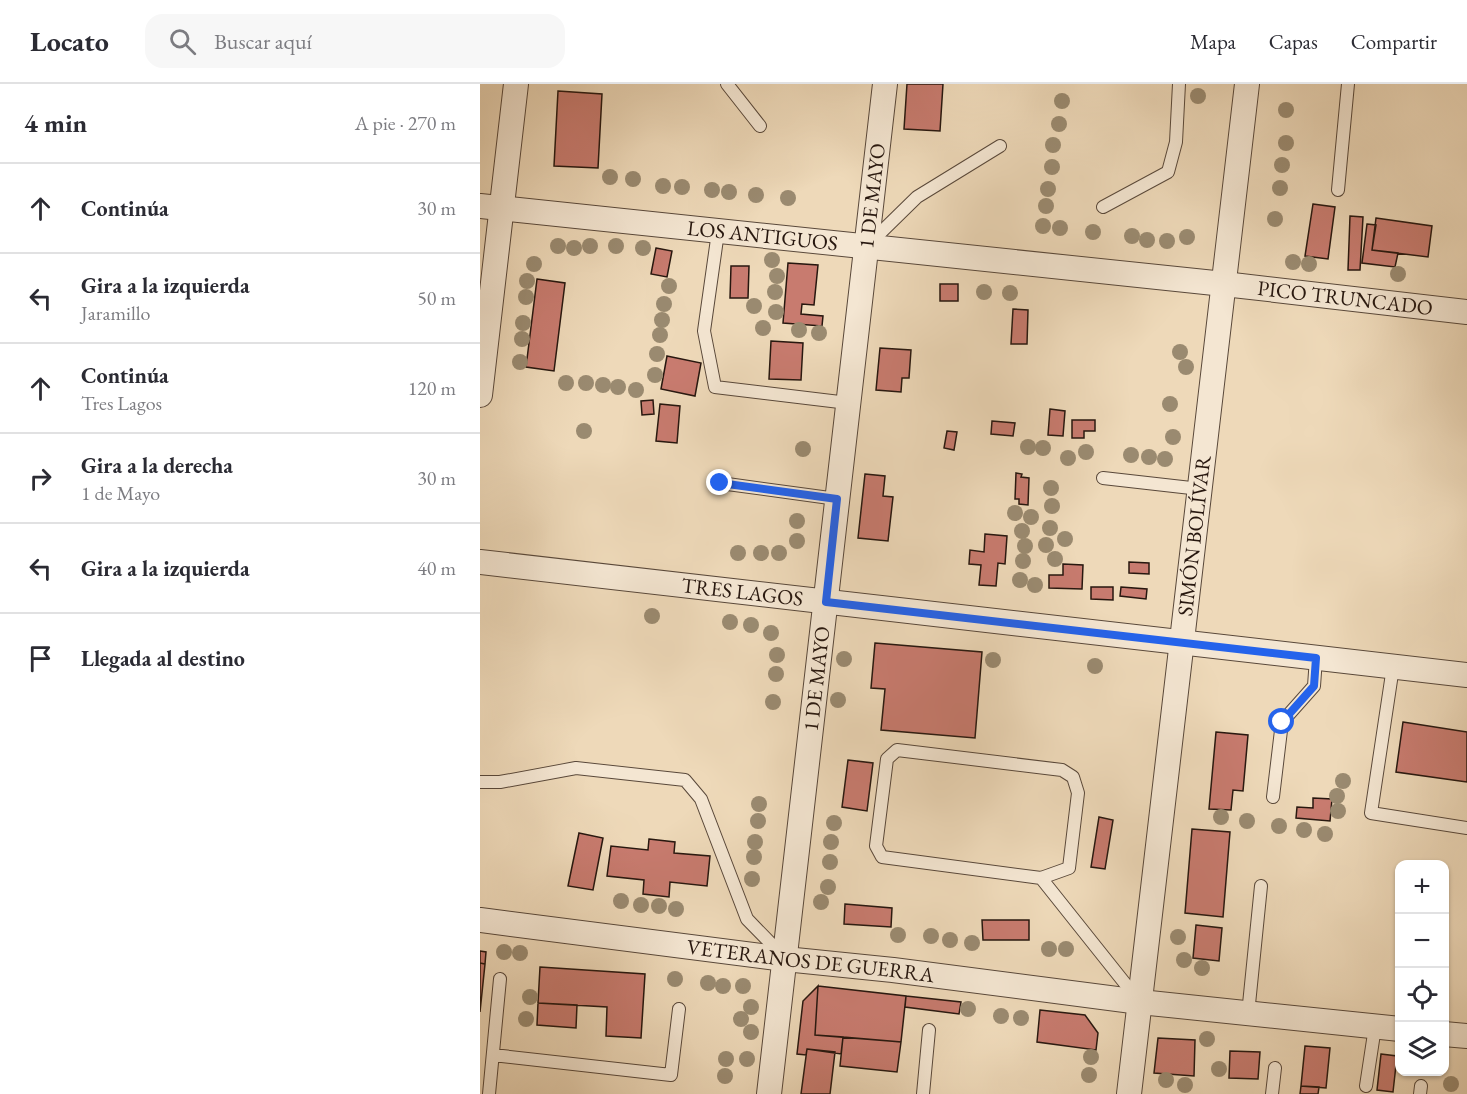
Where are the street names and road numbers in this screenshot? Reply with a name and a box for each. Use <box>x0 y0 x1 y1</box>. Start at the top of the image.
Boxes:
street label: 1 DE MAYO <box>852 142 891 250</box>
street label: LOS ANTIGUOS <box>686 214 839 256</box>
street label: PICO TRUNCADO <box>1256 274 1434 321</box>
street label: SIMÓN BOLÍVAR <box>1171 453 1217 617</box>
street label: TRES LAGOS <box>680 571 805 612</box>
street label: 1 DE MAYO <box>797 625 836 733</box>
street label: VETERANOS DE GUERRA <box>685 933 936 988</box>

